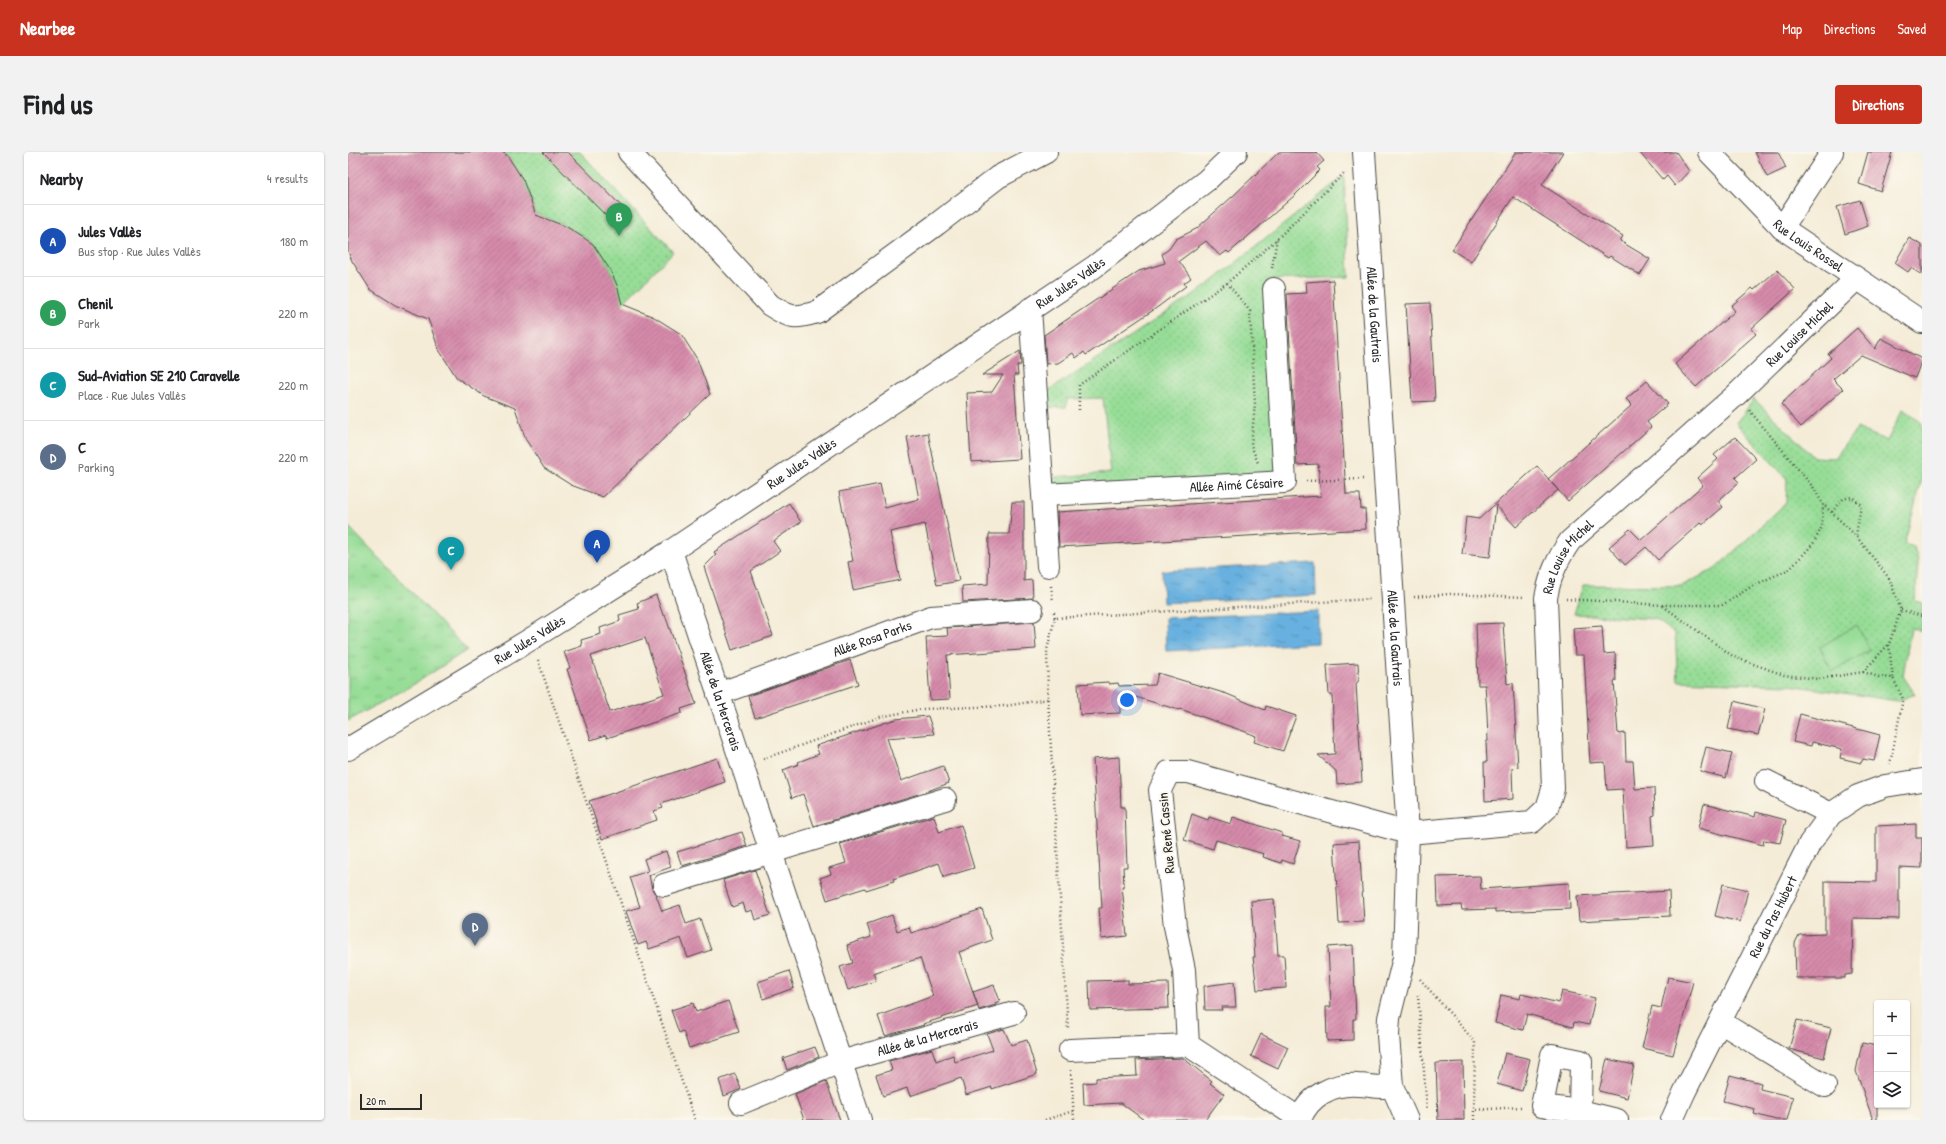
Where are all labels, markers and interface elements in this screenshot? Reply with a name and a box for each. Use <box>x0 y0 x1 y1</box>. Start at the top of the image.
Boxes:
text: Nearbee <box>20 15 75 41</box>
text: Map <box>1782 19 1802 38</box>
text: Directions <box>1824 19 1875 38</box>
text: Saved <box>1897 19 1926 38</box>
text: Find us <box>24 85 93 123</box>
button: Directions <box>1835 85 1922 124</box>
text: Nearby <box>40 167 83 190</box>
text: 4 results <box>267 169 308 187</box>
pin: B <box>606 203 632 236</box>
street label: Rue Louis Rossel <box>1769 215 1848 276</box>
text: Jules Vallès <box>78 221 141 242</box>
text: A <box>50 232 56 250</box>
text: 180 m <box>280 232 308 250</box>
text: Bus stop · Rue Jules Vallès <box>78 242 201 260</box>
street label: Rue Jules Vallès <box>1032 252 1109 313</box>
street label: Allée de la Gautrais <box>1362 266 1388 363</box>
text: Chenil <box>78 293 113 314</box>
street label: Rue Louise Michel <box>1761 296 1837 370</box>
text: B <box>50 304 56 322</box>
text: 220 m <box>278 304 308 322</box>
text: Park <box>78 314 100 332</box>
text: Sud-Aviation SE 210 Caravelle <box>78 365 240 386</box>
text: C <box>49 376 57 394</box>
text: 220 m <box>278 376 308 394</box>
text: Place · Rue Jules Vallès <box>78 386 186 404</box>
street label: Rue Jules Vallès <box>763 433 840 493</box>
text: C <box>78 437 86 458</box>
text: D <box>50 448 56 466</box>
text: 220 m <box>278 448 308 466</box>
text: Parking <box>78 458 114 476</box>
street label: Allée Aimé Césaire <box>1189 472 1284 496</box>
street label: Rue Louise Michel <box>1537 515 1597 596</box>
pin: A <box>584 530 610 563</box>
pin: C <box>438 537 464 570</box>
street label: Allée de la Gautrais <box>1383 589 1408 687</box>
street label: Rue Jules Vallès <box>490 610 568 668</box>
street label: Allée Rosa Parks <box>830 615 914 661</box>
street label: Allée de la Mercerais <box>696 649 747 753</box>
your location <box>1117 690 1137 710</box>
street label: Rue René Cassin <box>1152 792 1179 874</box>
street label: Rue du Pas Hubert <box>1744 872 1801 961</box>
pin: D <box>462 913 488 946</box>
map controls <box>1874 1000 1910 1108</box>
button: + <box>1874 1000 1910 1036</box>
street label: Allée de la Mercerais <box>875 1014 980 1060</box>
button: − <box>1874 1036 1910 1072</box>
button: layers <box>1874 1072 1910 1108</box>
scale bar <box>360 1092 422 1111</box>
text: 20 m <box>366 1094 386 1108</box>

